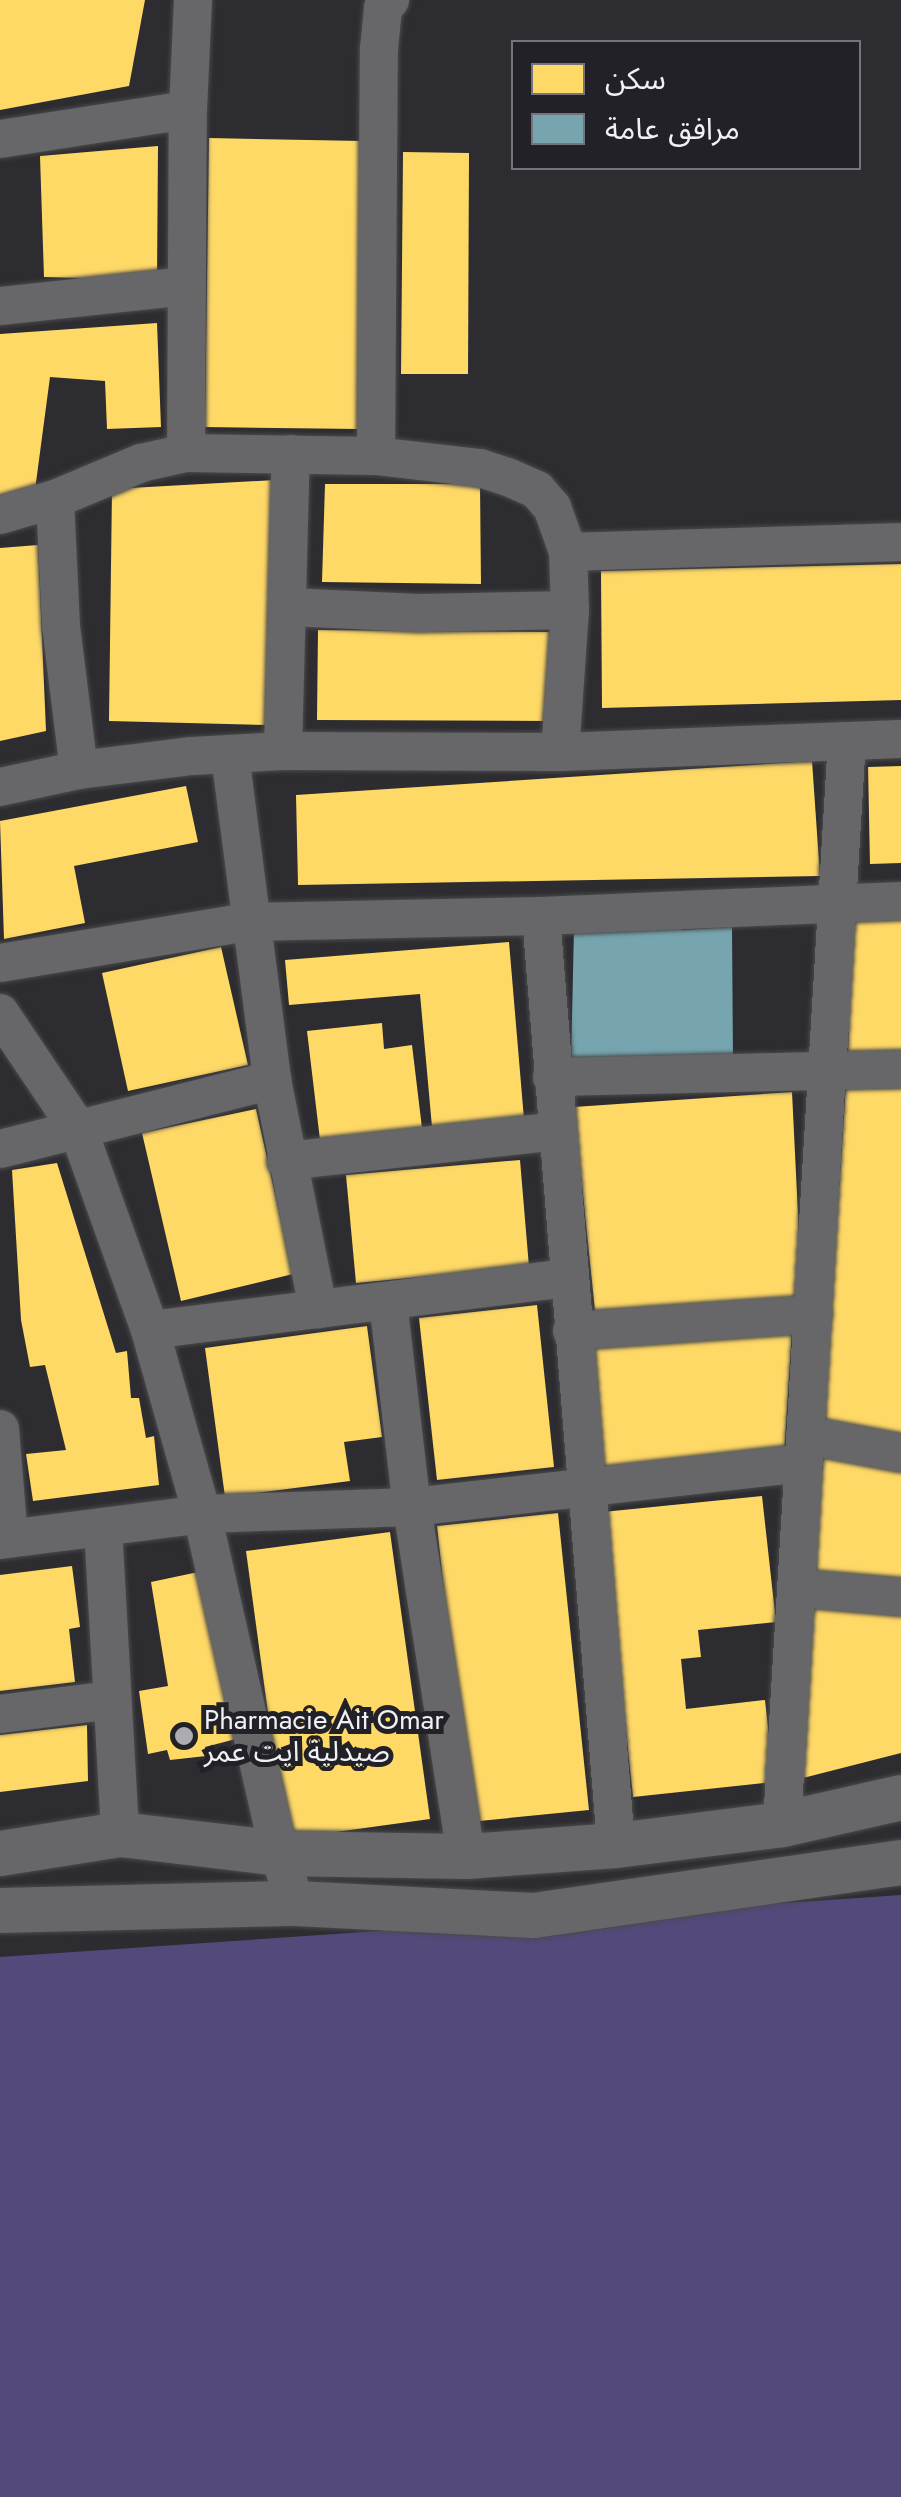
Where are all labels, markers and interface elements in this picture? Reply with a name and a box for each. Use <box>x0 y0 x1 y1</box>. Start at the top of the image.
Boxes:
legend <box>511 40 861 170</box>
text: سكن <box>605 57 666 100</box>
text: مرافق عامة <box>605 107 740 150</box>
place label: Pharmacie Ait Omar صيدلية ايت عمر <box>204 1703 444 1769</box>
marker: Pharmacie Ait Omar صيدلية ايت عمر <box>173 1725 195 1747</box>

